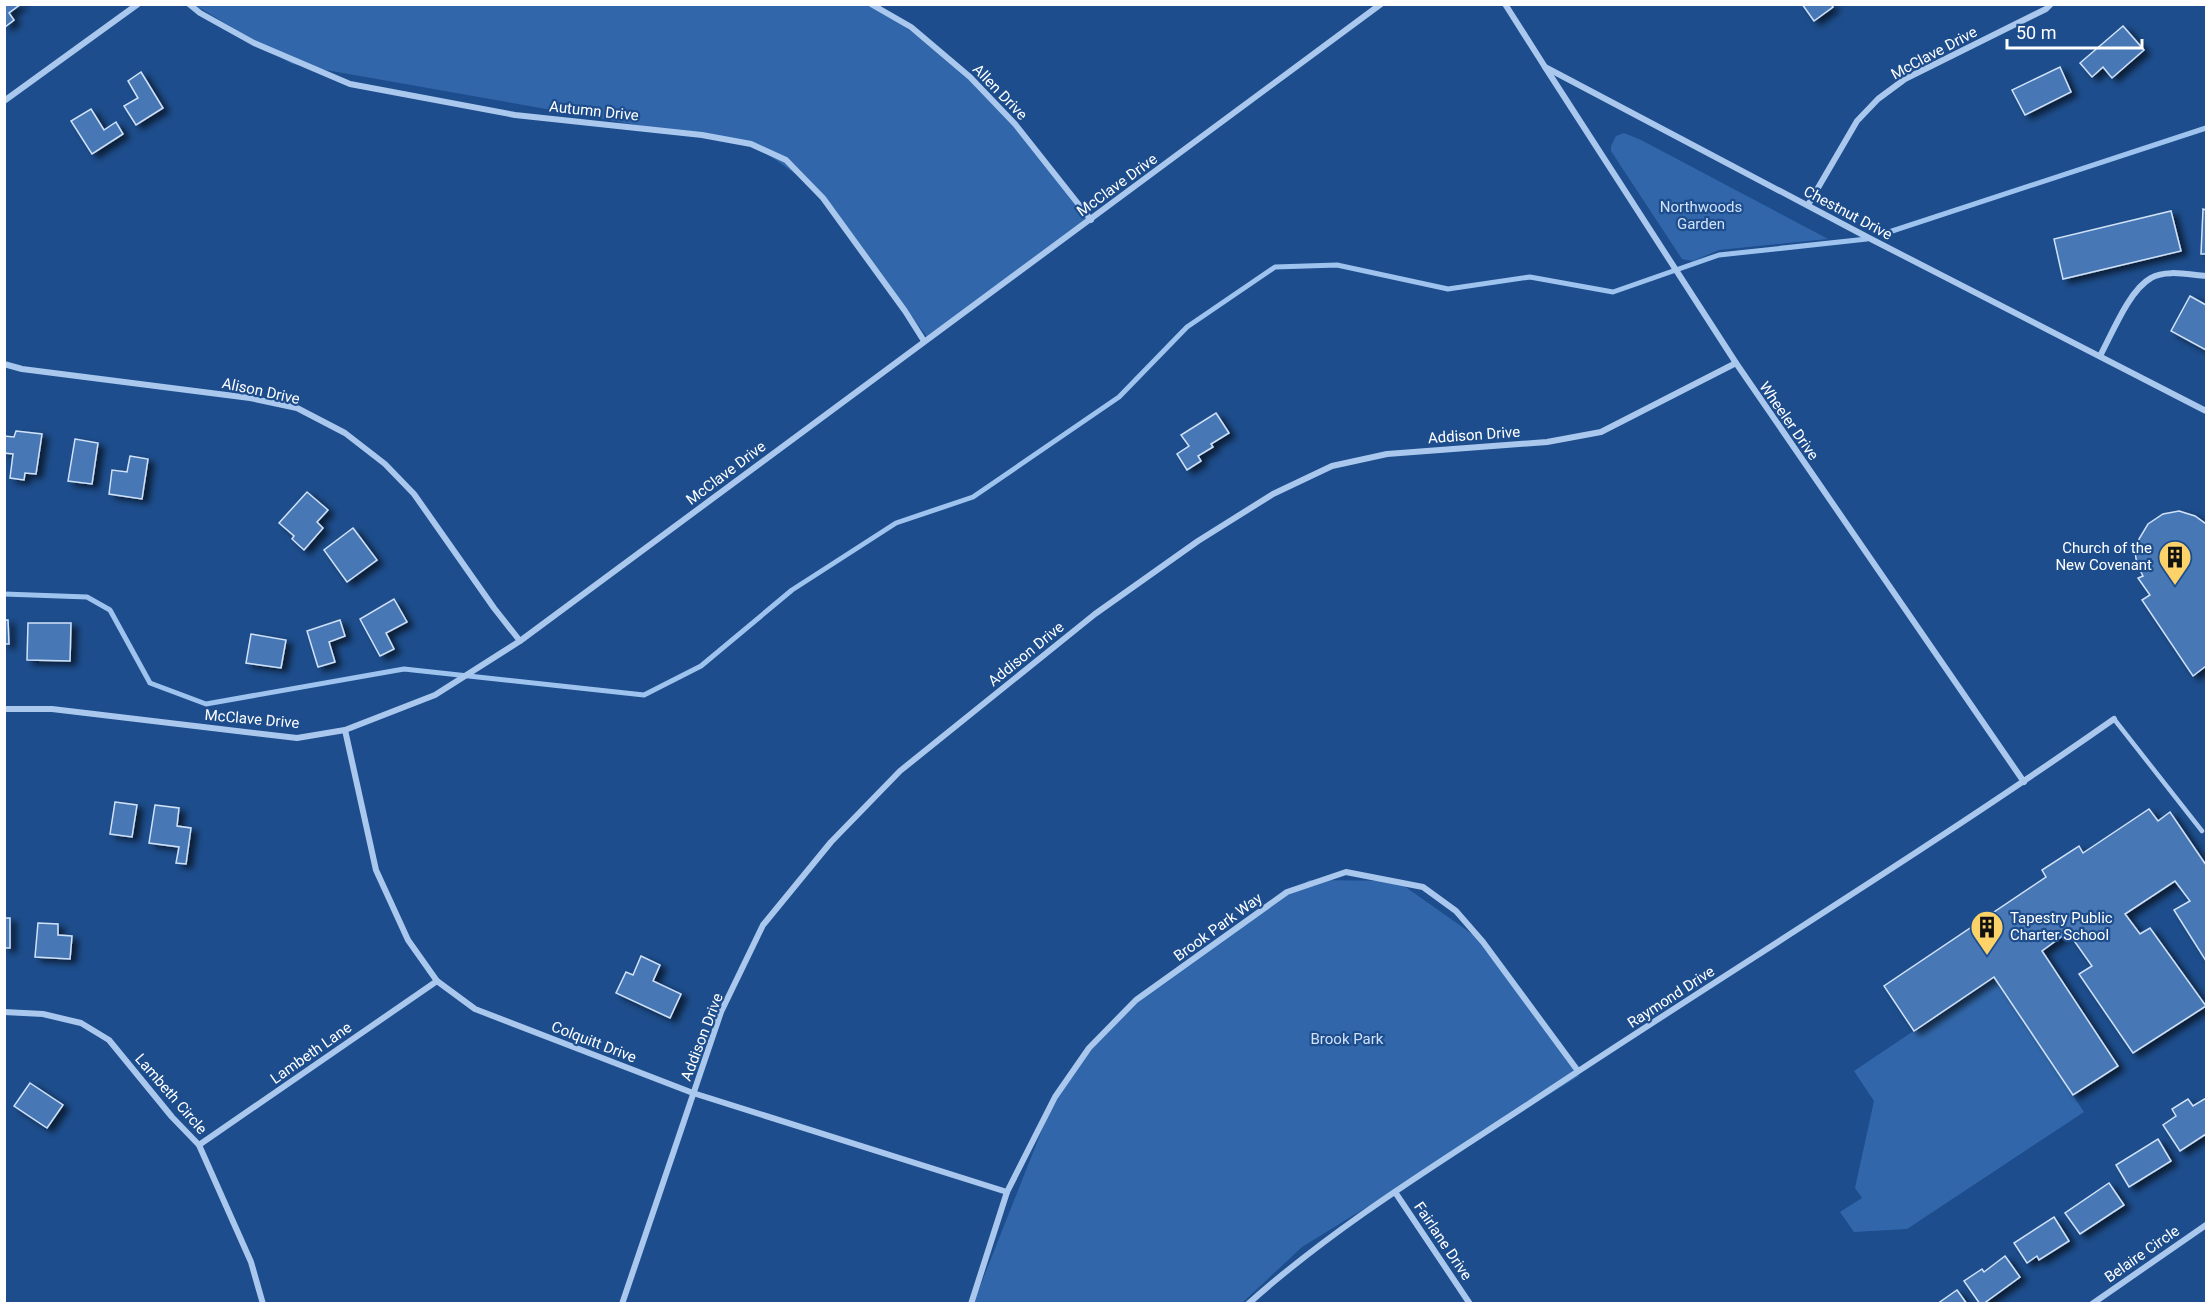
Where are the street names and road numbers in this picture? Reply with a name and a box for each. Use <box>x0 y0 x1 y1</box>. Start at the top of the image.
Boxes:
street label: McClave Drive <box>1888 23 1980 83</box>
street label: Allen Drive <box>969 60 1031 124</box>
street label: Autumn Drive <box>548 97 640 125</box>
street label: McClave Drive <box>1073 150 1161 220</box>
street label: Chestnut Drive <box>1801 182 1895 244</box>
street label: Alison Drive <box>220 374 302 408</box>
street label: Wheeler Drive <box>1755 378 1823 464</box>
street label: Addison Drive <box>1427 423 1521 447</box>
street label: McClave Drive <box>683 437 769 509</box>
street label: Addison Drive <box>984 618 1068 690</box>
street label: McClave Drive <box>204 706 300 732</box>
street label: Brook Park Way <box>1170 889 1266 965</box>
street label: Raymond Drive <box>1624 962 1718 1032</box>
street label: Addison Drive <box>677 991 727 1083</box>
street label: Lambeth Lane <box>267 1018 355 1088</box>
street label: Colquitt Drive <box>549 1018 639 1066</box>
street label: Lambeth Circle <box>131 1050 211 1138</box>
street label: Fairlane Drive <box>1410 1198 1476 1284</box>
street label: Belaire Circle <box>2101 1222 2183 1286</box>

